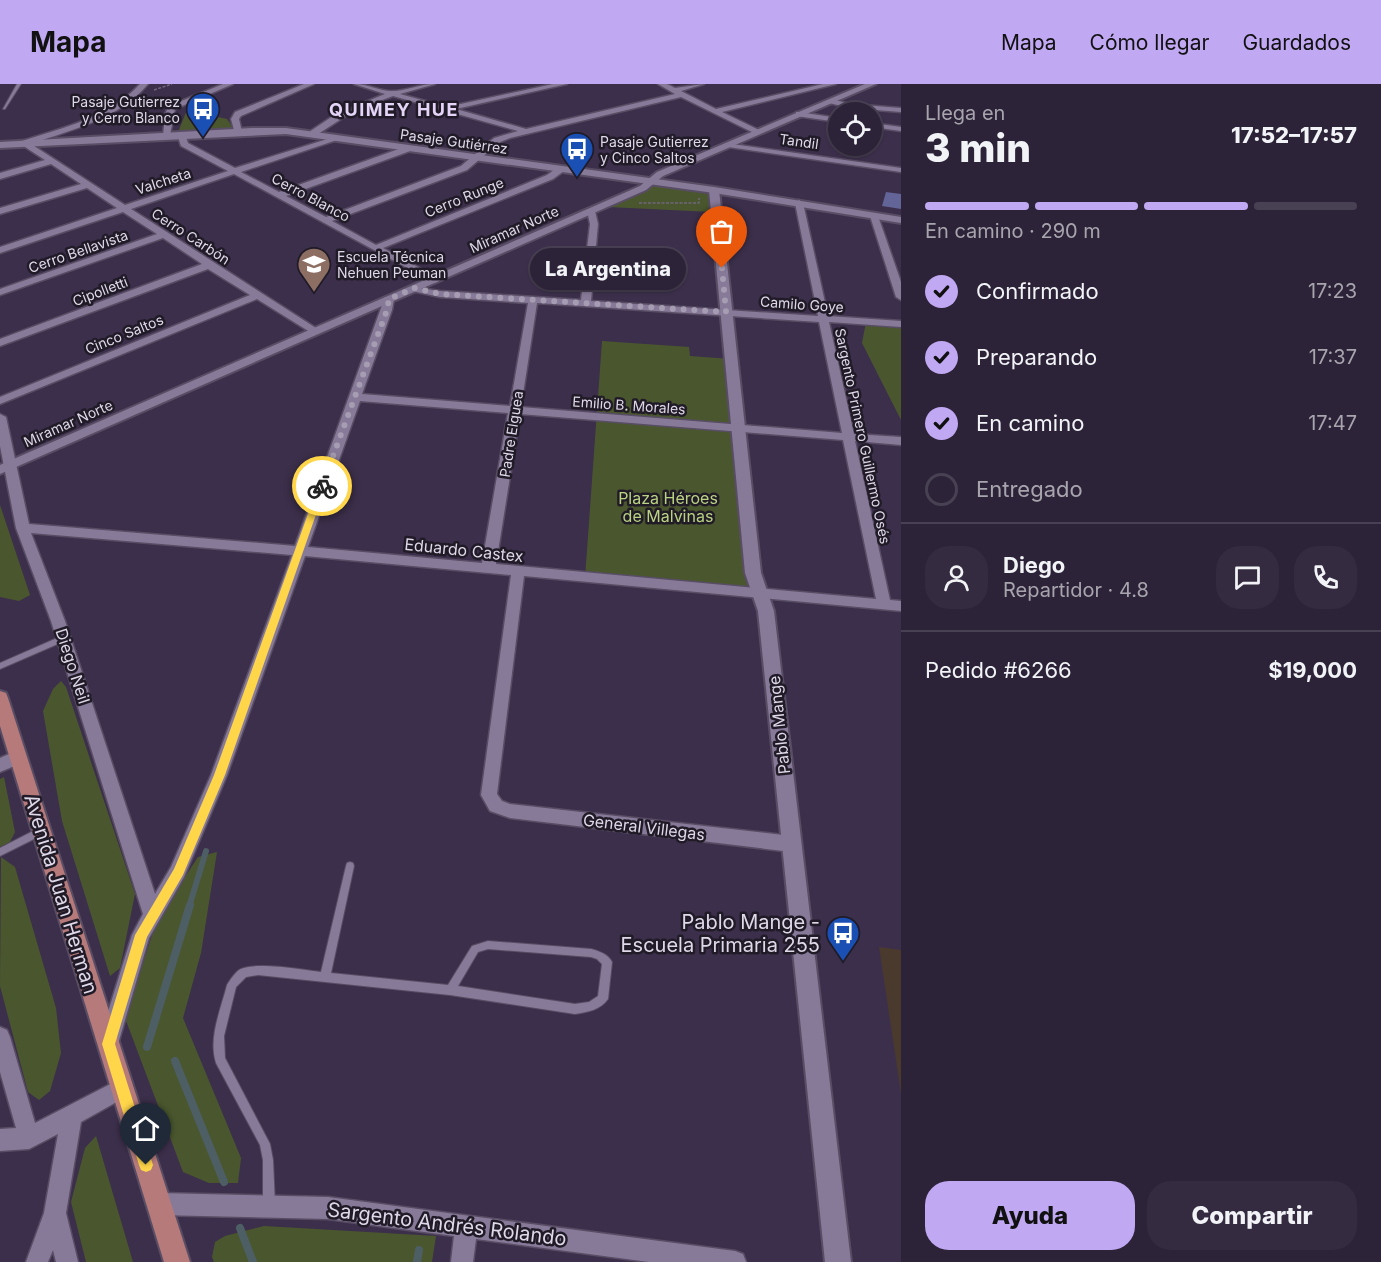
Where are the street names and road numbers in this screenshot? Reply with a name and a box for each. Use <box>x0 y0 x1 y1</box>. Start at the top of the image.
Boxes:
street label: Pasaje Gutiérrez <box>399 125 509 157</box>
street label: Tandil <box>778 130 820 152</box>
street label: Valcheta <box>133 164 193 198</box>
street label: Cerro Blanco <box>269 169 353 225</box>
street label: Cerro Runge <box>422 173 506 221</box>
street label: Miramar Norte <box>467 202 561 256</box>
street label: Cerro Carbón <box>149 204 233 268</box>
street label: Cerro Bellavista <box>26 226 130 276</box>
street label: Cipolletti <box>70 273 130 309</box>
street label: Camilo Goye <box>760 293 844 315</box>
street label: Cinco Saltos <box>82 311 166 357</box>
street label: Sargento Primero Guillermo Osés <box>832 327 894 545</box>
street label: Padre Elguea <box>496 390 526 478</box>
street label: Emilio B. Morales <box>572 393 686 417</box>
street label: Miramar Norte <box>21 396 115 450</box>
street label: Eduardo Castex <box>404 534 525 566</box>
street label: Diego Neil <box>51 626 95 706</box>
street label: Pablo Mange <box>764 675 794 775</box>
street label: Avenida Juan Herman <box>19 791 103 997</box>
street label: General Villegas <box>582 810 706 844</box>
street label: Sargento Andrés Rolando <box>326 1197 568 1251</box>

